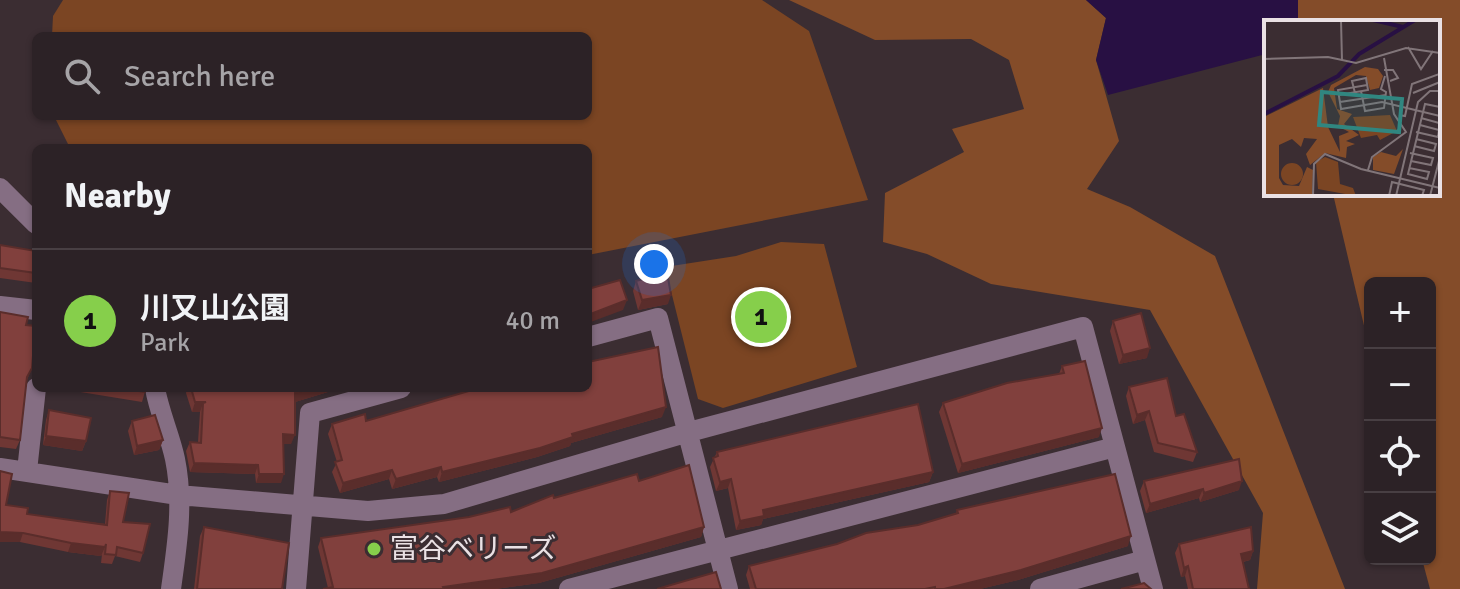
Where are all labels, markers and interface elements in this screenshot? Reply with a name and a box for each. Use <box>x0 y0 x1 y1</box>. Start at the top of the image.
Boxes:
inset map <box>1264 20 1440 196</box>
search box <box>32 32 592 120</box>
icon: search <box>60 54 104 98</box>
text: Search here <box>124 58 275 95</box>
text: Nearby <box>64 175 171 217</box>
your location <box>634 244 674 284</box>
map controls <box>1364 277 1436 565</box>
button: + <box>1364 277 1436 349</box>
pin: 1 <box>735 287 787 347</box>
text: 川又山公園 <box>140 290 290 327</box>
text: 1 <box>83 305 97 337</box>
text: 40 m <box>505 305 560 337</box>
text: Park <box>140 327 190 359</box>
button: − <box>1364 349 1436 421</box>
button: locate <box>1364 421 1436 493</box>
button: layers <box>1364 493 1436 565</box>
place label: 富谷ベリーズ <box>390 532 557 566</box>
marker: 富谷ベリーズ <box>365 540 383 558</box>

